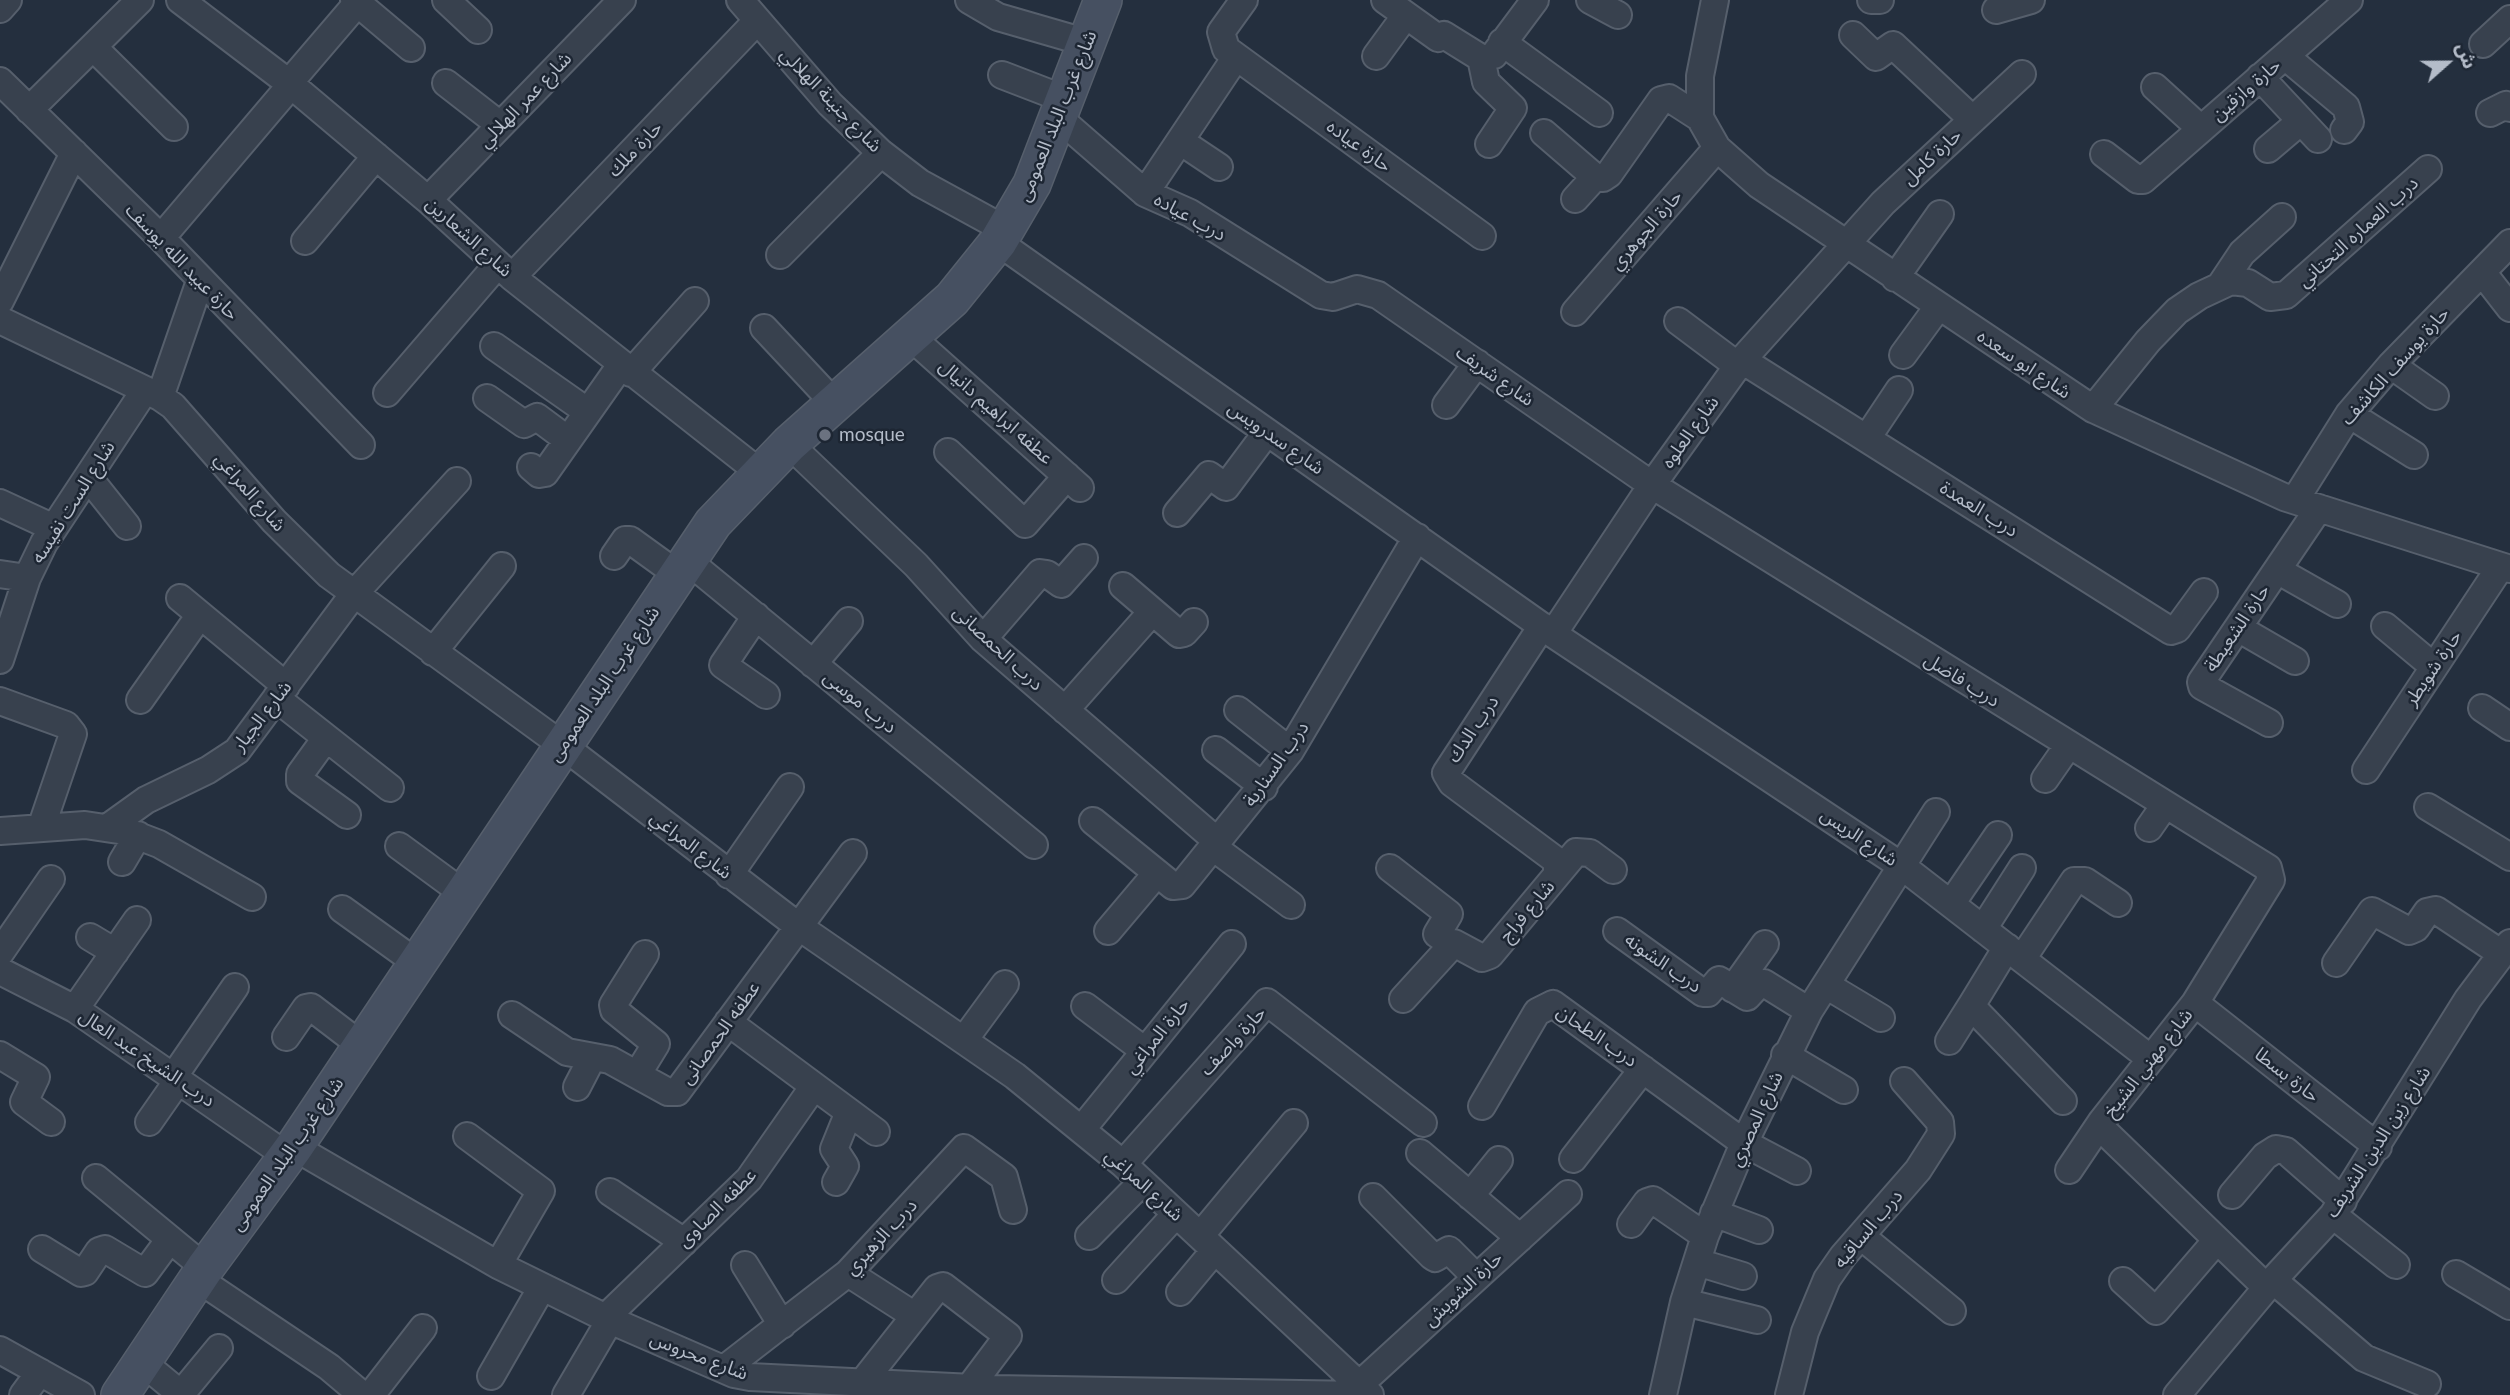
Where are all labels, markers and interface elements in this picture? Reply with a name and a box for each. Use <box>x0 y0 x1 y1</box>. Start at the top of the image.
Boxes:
street label: شارع غرب البلد العمومى <box>1012 27 1102 205</box>
north arrow <box>2412 28 2482 98</box>
text: ش <box>2452 39 2482 72</box>
street label: شارع جنينة الهلالي <box>775 43 887 157</box>
street label: شارع عمر الهلالي <box>474 47 576 153</box>
street label: حارة وازقين <box>2207 54 2285 126</box>
street label: حارة عياده <box>1322 115 1396 177</box>
street label: حارة ملك <box>603 116 667 182</box>
street label: حارة كامل <box>1898 124 1966 190</box>
street label: درب العماره التحتاني <box>2293 172 2423 292</box>
street label: حارة الجوهري <box>1605 185 1687 275</box>
street label: درب عياده <box>1150 188 1230 246</box>
street label: شارع الشعارين <box>421 192 517 282</box>
street label: حارة عبيد الله يوسف <box>121 199 243 325</box>
street label: حارة يوسف الكاشف <box>2336 302 2454 430</box>
street label: شارع ابو سعده <box>1973 324 2075 404</box>
street label: شارع شريف <box>1451 341 1539 411</box>
street label: عطفه ابراهيم دانيال <box>934 355 1058 469</box>
street label: شارع العلوه <box>1656 391 1724 473</box>
street label: شارع سدرويس <box>1224 396 1328 480</box>
place label: mosque <box>839 424 905 446</box>
marker: mosque <box>817 427 833 443</box>
street label: شارع الست نفيسه <box>26 437 120 567</box>
street label: شارع المراغي <box>209 448 291 536</box>
street label: درب العمدة <box>1936 476 2022 542</box>
street label: حارة الشعيطة <box>2199 580 2275 676</box>
street label: درب الحمصانى <box>948 600 1048 696</box>
street label: شارع غرب البلد العمومى <box>543 602 665 766</box>
street label: حارة شويطر <box>2399 626 2467 710</box>
street label: درب فاضل <box>1920 648 2004 712</box>
street label: درب موسى <box>819 666 901 738</box>
street label: شارع الجيار <box>227 676 297 756</box>
street label: درب الدك <box>1442 691 1504 767</box>
street label: درب السنارية <box>1238 717 1314 811</box>
street label: شارع الريس <box>1816 803 1902 871</box>
street label: شارع المراغي <box>646 806 736 884</box>
street label: شارع فراج <box>1494 875 1560 947</box>
street label: درب الشونه <box>1620 928 1706 998</box>
street label: عطفه الحمصانى <box>675 977 765 1089</box>
street label: حارة المراغي <box>1119 993 1195 1079</box>
street label: درب الطحان <box>1552 1000 1642 1072</box>
street label: حارة واصف <box>1195 1002 1271 1080</box>
street label: درب الشيخ عبد العال <box>75 1004 219 1112</box>
street label: شارع مهني الشيخ <box>2098 1004 2198 1122</box>
street label: حارة بسطا <box>2250 1043 2324 1107</box>
street label: شارع زين الدين الشريف <box>2321 1062 2435 1222</box>
street label: شارع المصري <box>1724 1068 1788 1170</box>
street label: شارع غرب البلد العمومى <box>225 1073 349 1235</box>
street label: شارع المراغي <box>1100 1144 1188 1226</box>
street label: عطفه الصاوى <box>673 1164 761 1252</box>
street label: درب الساقيه <box>1829 1185 1907 1273</box>
street label: درب الزهيري <box>840 1194 922 1280</box>
street label: حارة الشويش <box>1419 1247 1507 1331</box>
street label: شارع محروس <box>647 1327 751 1385</box>

